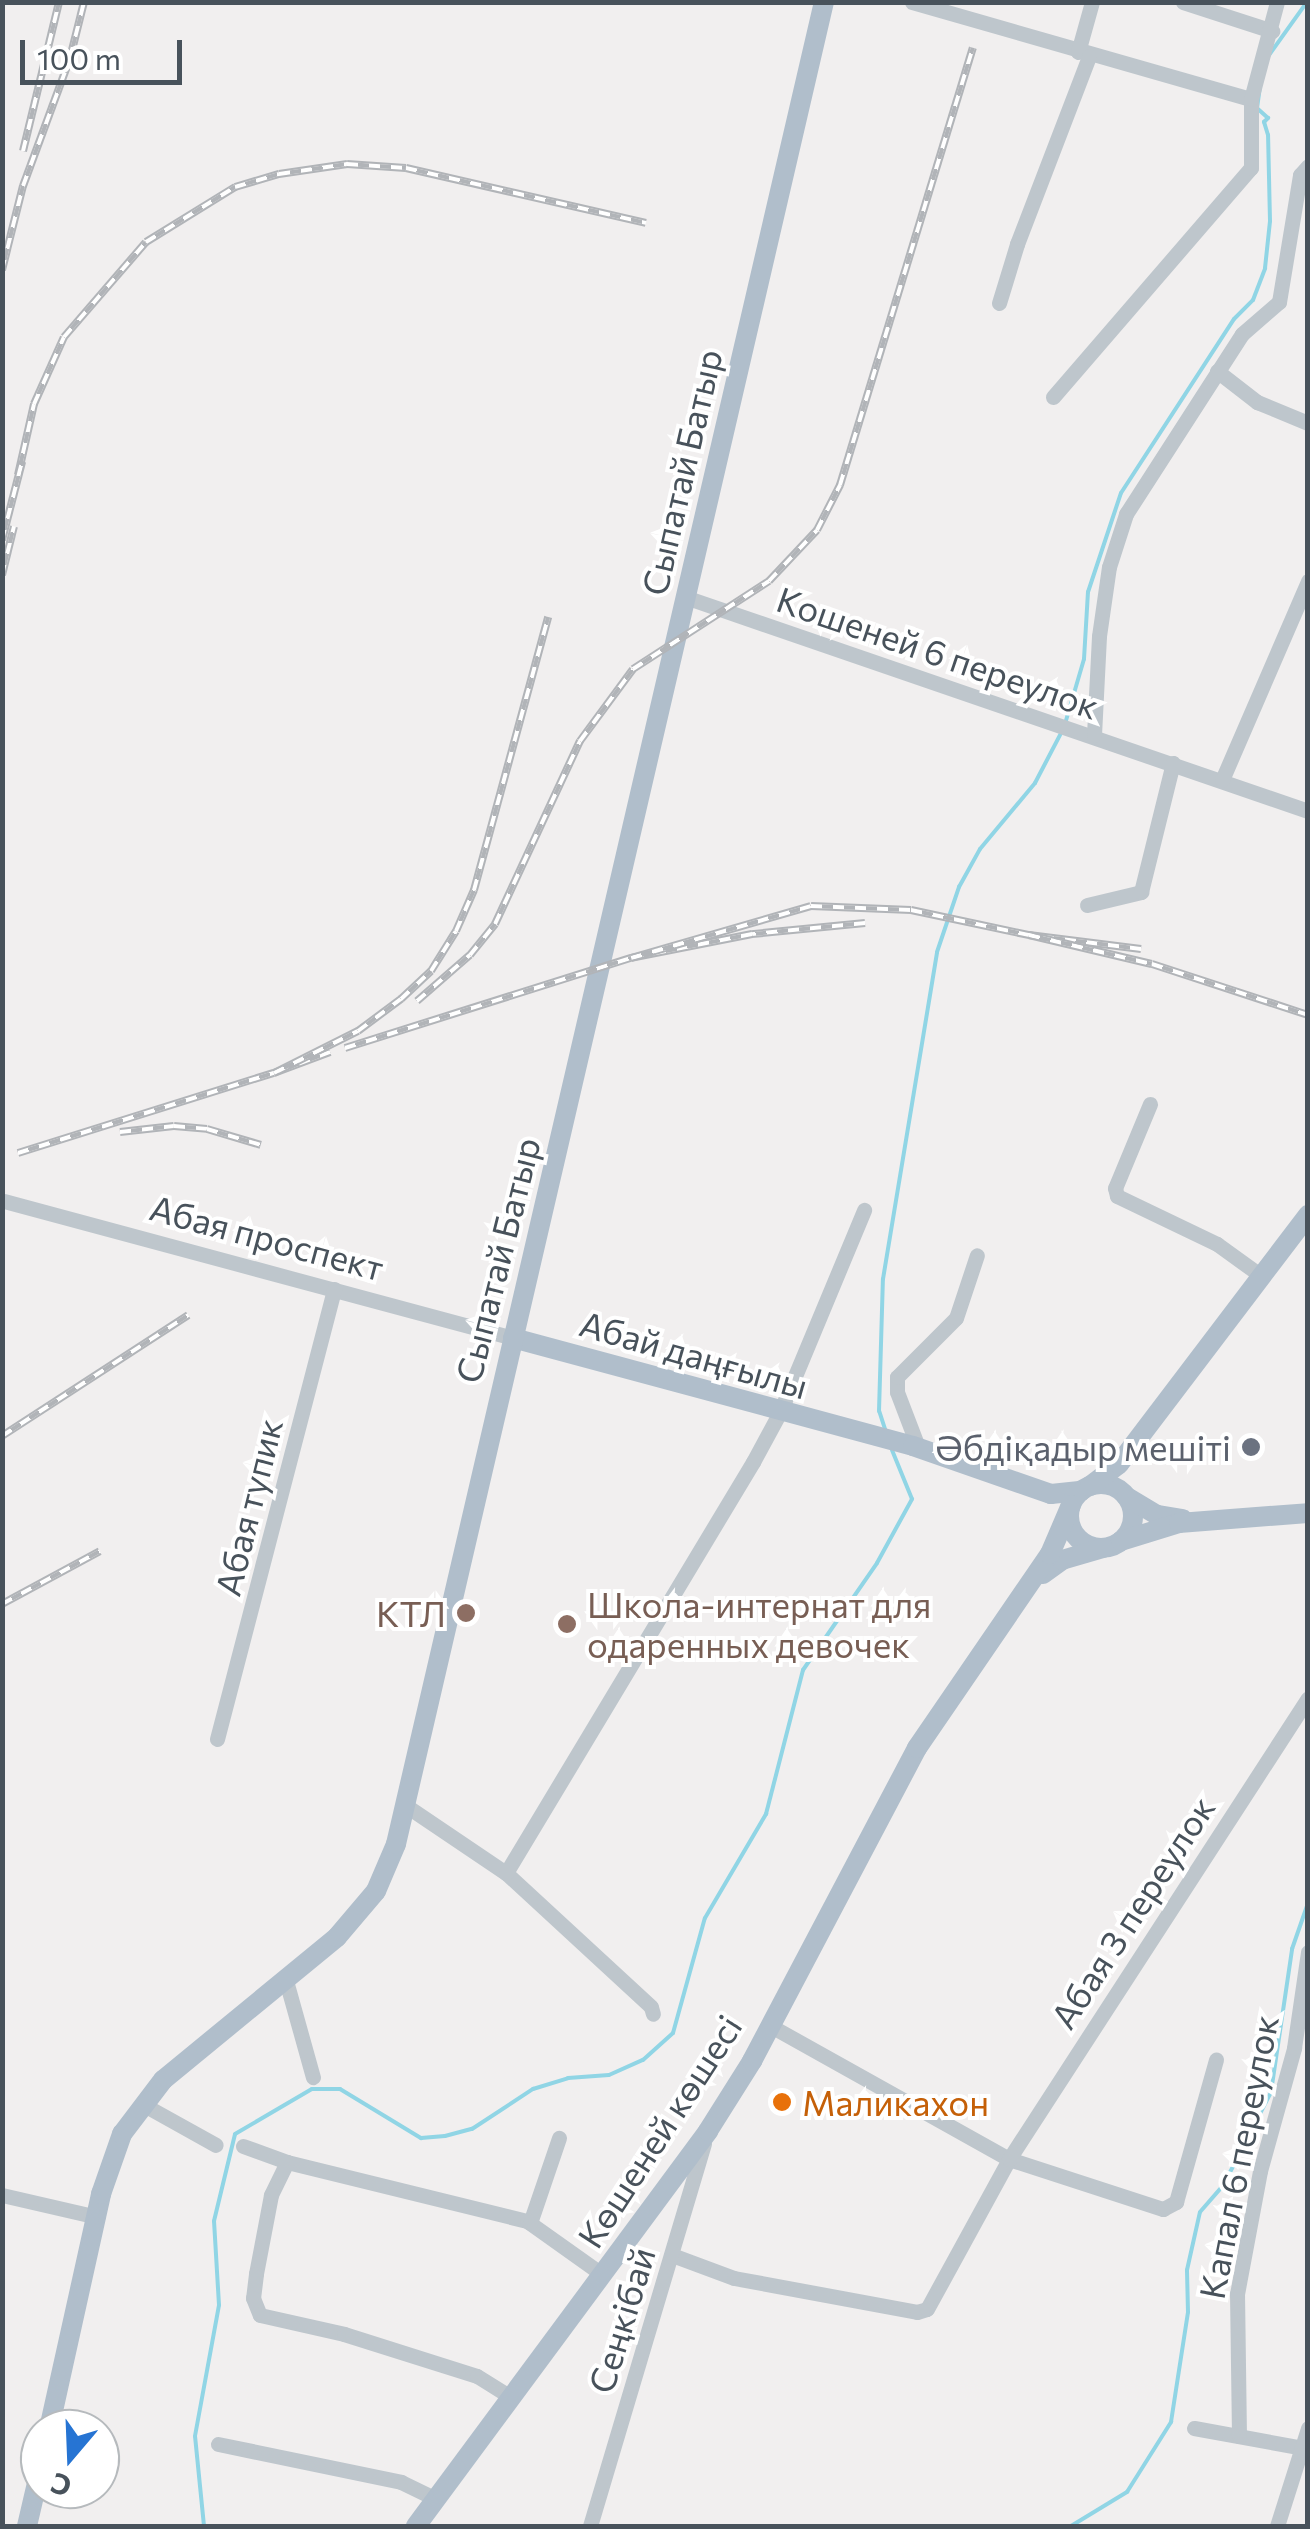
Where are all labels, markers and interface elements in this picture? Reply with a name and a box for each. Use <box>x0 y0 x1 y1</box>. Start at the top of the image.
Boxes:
scale bar <box>25 20 188 82</box>
text: 100 m <box>37 39 121 76</box>
street label: Сыпатай Батыр <box>632 345 730 599</box>
street label: Кошеней 6 переулок <box>772 577 1104 727</box>
street label: Сыпатай Батыр <box>446 1133 548 1387</box>
street label: Абая проспект <box>146 1186 388 1288</box>
street label: Абай даңғылы <box>575 1301 813 1407</box>
street label: Абая тупик <box>206 1414 290 1600</box>
place label: Әбдіқадыр мешіті <box>935 1426 1231 1468</box>
marker: Әбдіқадыр мешіті <box>1240 1436 1262 1458</box>
place label: Школа-интернат для одаренных девочек <box>587 1583 931 1665</box>
place label: КТЛ <box>376 1592 446 1634</box>
marker: КТЛ <box>455 1602 477 1624</box>
marker: Школа-интернат для одаренных девочек <box>556 1613 578 1635</box>
street label: Абая 3 переулок <box>1041 1788 1223 2036</box>
street label: Көшеней көшесі <box>568 2007 750 2255</box>
street label: Капал 6 переулок <box>1190 2012 1286 2302</box>
place label: Маликахон <box>802 2081 989 2123</box>
marker: Маликахон <box>771 2091 793 2113</box>
street label: Сеңкібай <box>579 2242 663 2398</box>
north arrow <box>20 2409 120 2509</box>
text: С <box>46 2466 75 2505</box>

